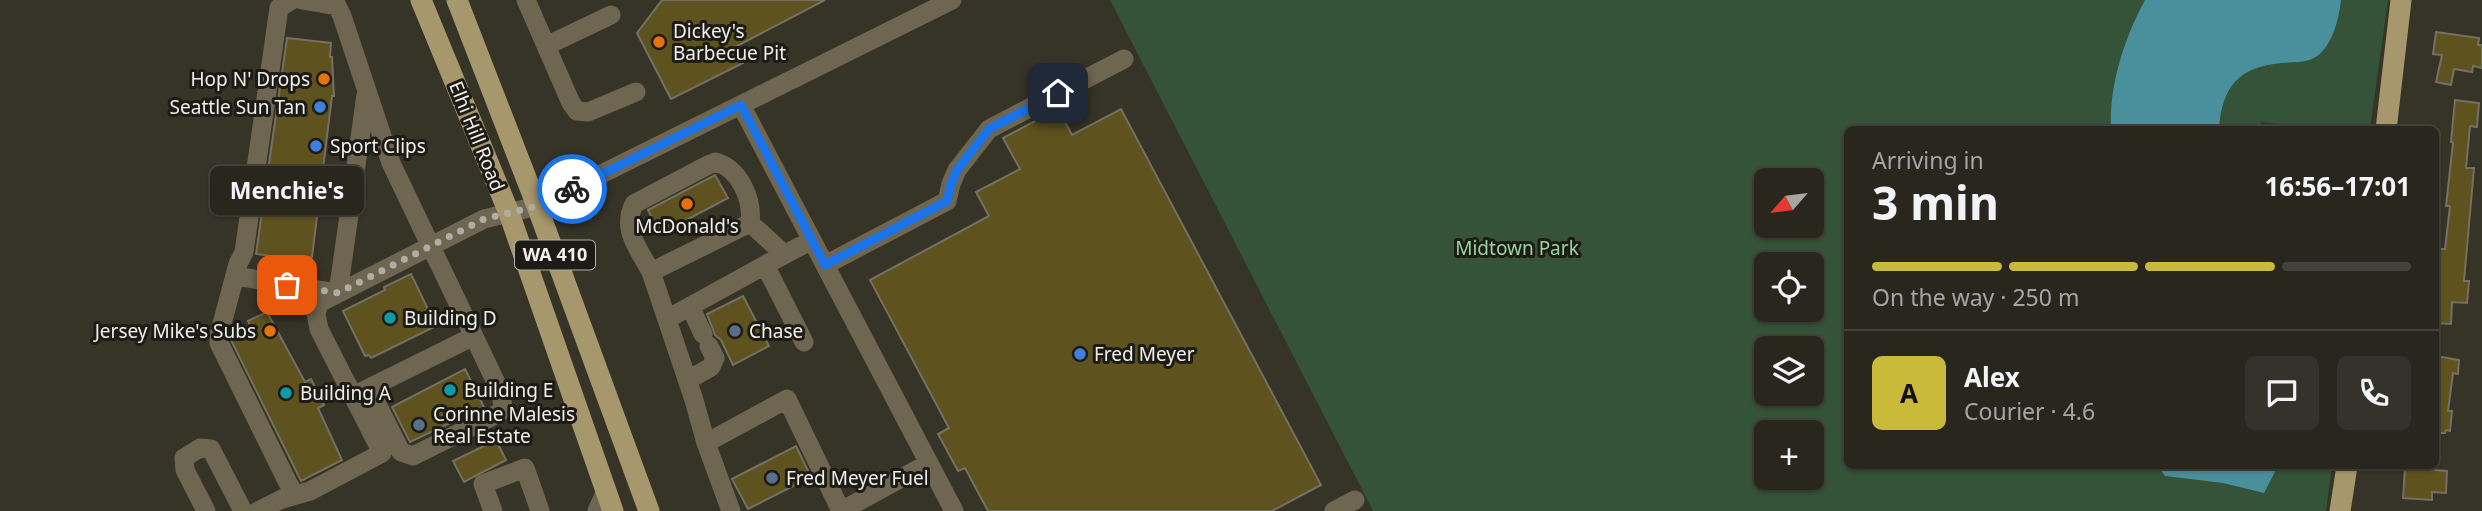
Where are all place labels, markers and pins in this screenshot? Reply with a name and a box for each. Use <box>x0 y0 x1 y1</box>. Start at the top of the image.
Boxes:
place label: Dickey's Barbecue Pit <box>673 18 786 66</box>
marker: Dickey's Barbecue Pit <box>651 34 667 50</box>
pin <box>1028 63 1088 123</box>
place label: Hop N' Drops <box>191 66 310 92</box>
marker: Hop N' Drops <box>316 71 332 87</box>
place label: Seattle Sun Tan <box>170 94 306 120</box>
marker: Seattle Sun Tan <box>312 99 328 115</box>
place label: Sport Clips <box>330 133 426 159</box>
marker: Sport Clips <box>308 138 324 154</box>
callout: Menchie's <box>210 166 364 215</box>
marker: McDonald's <box>679 196 695 212</box>
place label: McDonald's <box>635 213 739 239</box>
pin <box>257 255 317 315</box>
place label: Building D <box>404 305 497 331</box>
marker: Building D <box>382 310 398 326</box>
place label: Jersey Mike's Subs <box>93 318 256 344</box>
place label: Chase <box>749 318 803 344</box>
marker: Jersey Mike's Subs <box>262 323 278 339</box>
marker: Chase <box>727 323 743 339</box>
place label: Fred Meyer <box>1094 341 1195 367</box>
marker: Fred Meyer <box>1072 346 1088 362</box>
place label: Building E <box>464 377 553 403</box>
place label: Building A <box>300 380 392 406</box>
marker: Building E <box>442 382 458 398</box>
marker: Building A <box>278 385 294 401</box>
place label: Corinne Malesis Real Estate <box>433 401 575 449</box>
marker: Corinne Malesis Real Estate <box>411 417 427 433</box>
place label: Fred Meyer Fuel <box>786 465 929 491</box>
marker: Fred Meyer Fuel <box>764 470 780 486</box>

